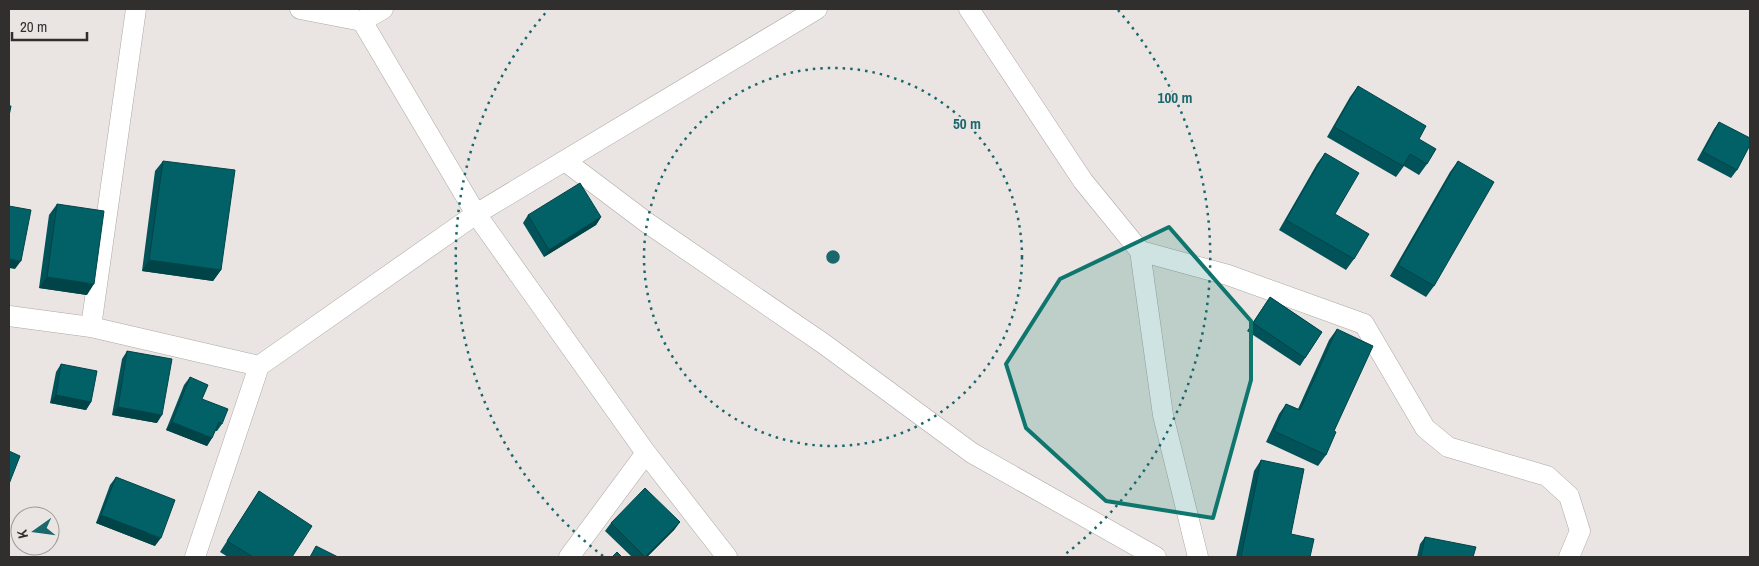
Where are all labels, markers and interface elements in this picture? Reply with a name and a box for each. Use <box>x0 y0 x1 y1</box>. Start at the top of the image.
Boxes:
scale bar <box>12 10 88 42</box>
text: 20 m <box>20 16 47 37</box>
text: 100 m <box>1158 87 1192 108</box>
text: 50 m <box>953 113 981 134</box>
centre of rings <box>824 248 842 266</box>
north arrow <box>10 506 60 556</box>
text: K <box>12 527 32 540</box>

